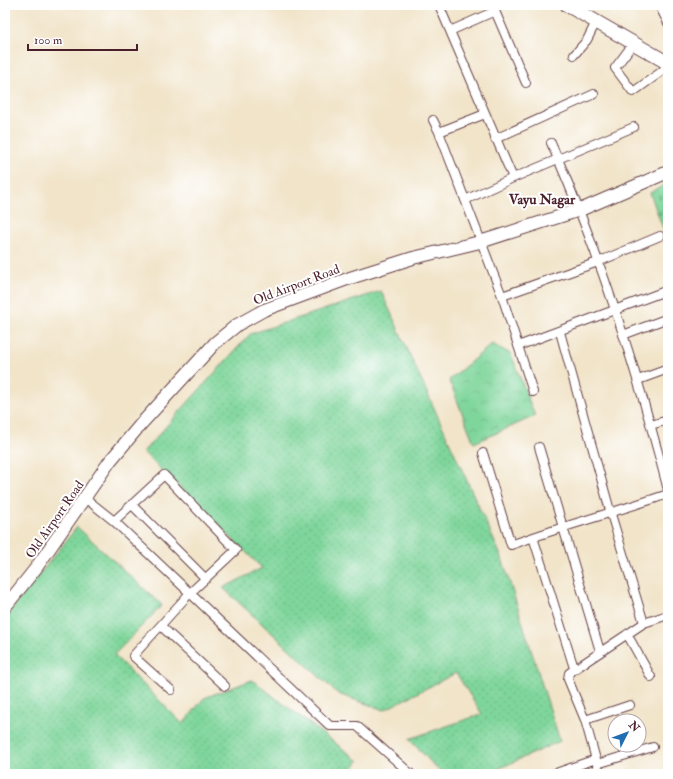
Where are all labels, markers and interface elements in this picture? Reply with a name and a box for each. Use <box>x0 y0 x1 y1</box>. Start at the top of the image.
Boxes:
scale bar <box>28 26 137 52</box>
text: 100 m <box>34 33 63 48</box>
district label: Vayu Nagar <box>508 191 576 209</box>
street label: Old Airport Road <box>251 261 343 310</box>
street label: Old Airport Road <box>22 477 89 562</box>
north arrow <box>607 713 647 753</box>
text: N <box>625 718 643 736</box>

